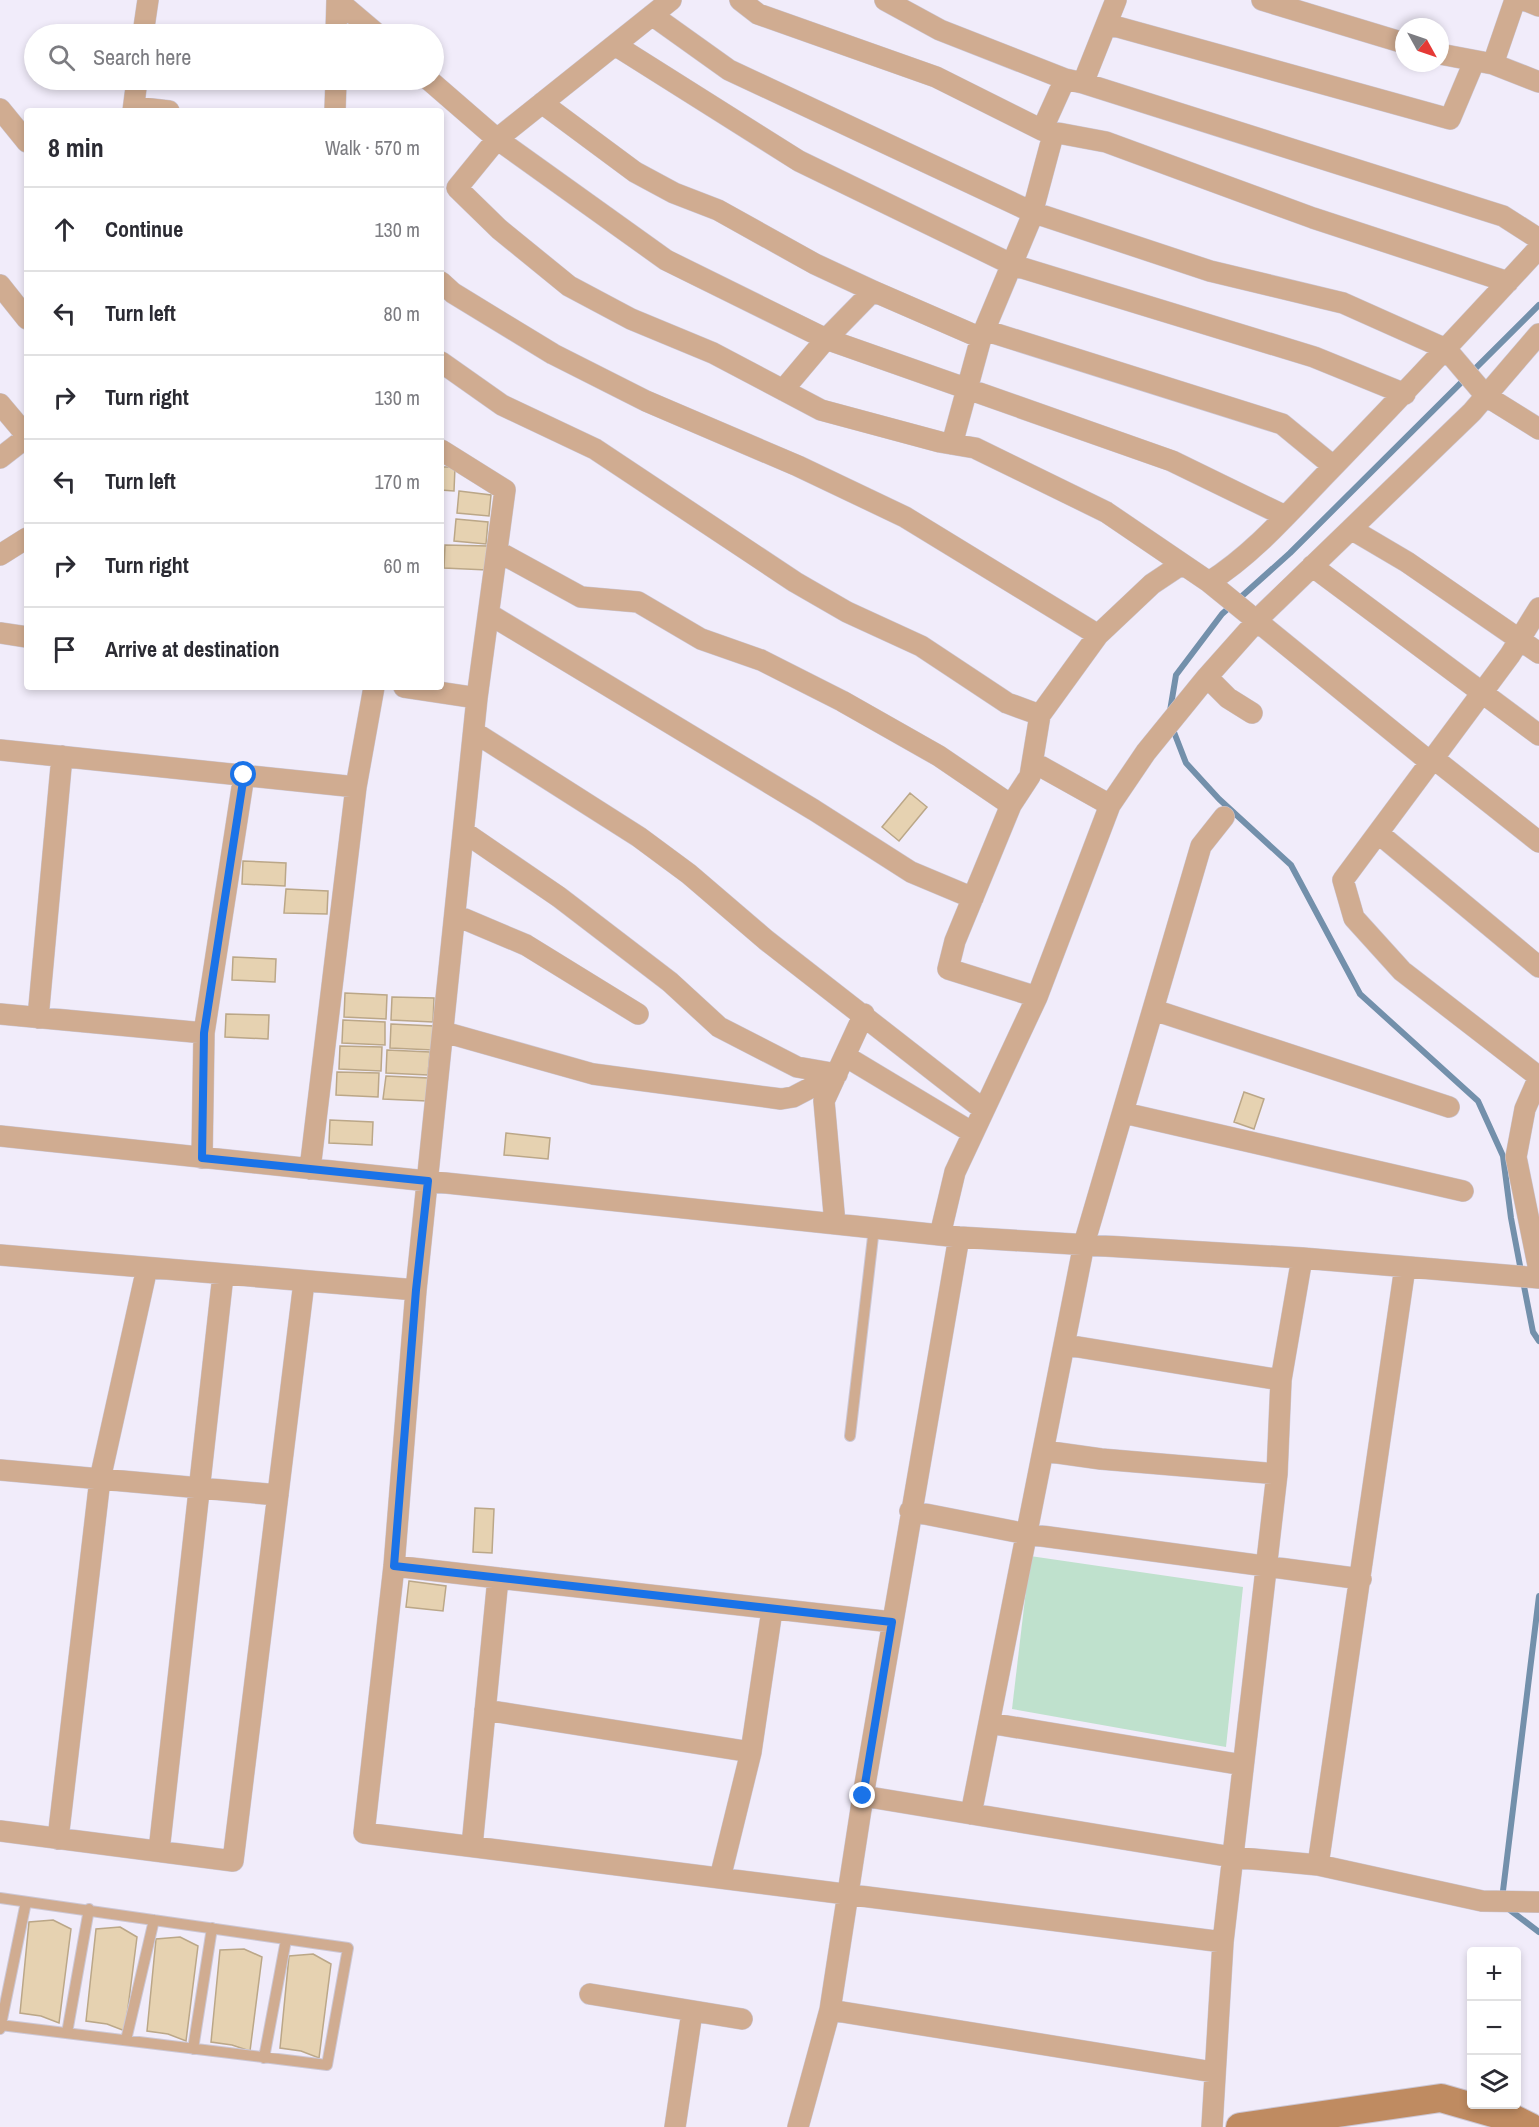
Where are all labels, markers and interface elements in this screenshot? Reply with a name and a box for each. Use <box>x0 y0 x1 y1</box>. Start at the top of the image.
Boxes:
north arrow <box>1395 18 1449 72</box>
search box <box>24 24 444 90</box>
icon: search <box>45 41 78 74</box>
text: Search here <box>93 42 191 72</box>
text: 8 min <box>48 130 104 165</box>
text: Walk · 570 m <box>325 134 420 161</box>
icon: ahead <box>48 213 81 246</box>
text: Continue <box>105 214 183 244</box>
text: 130 m <box>374 216 420 243</box>
icon: left <box>48 297 81 330</box>
text: Turn left <box>105 298 176 328</box>
text: 80 m <box>384 300 420 327</box>
icon: right <box>48 381 81 414</box>
text: Turn right <box>105 382 189 412</box>
text: 130 m <box>374 384 420 411</box>
icon: left <box>48 465 81 498</box>
text: Turn left <box>105 466 176 496</box>
text: 170 m <box>374 468 420 495</box>
icon: right <box>48 549 81 582</box>
text: Turn right <box>105 550 189 580</box>
text: 60 m <box>384 552 420 579</box>
icon: arrive <box>48 633 81 666</box>
text: Arrive at destination <box>105 634 279 664</box>
route start <box>230 761 256 787</box>
route end <box>849 1782 875 1808</box>
map controls <box>1467 1947 1521 2109</box>
button: + <box>1467 1947 1521 2001</box>
button: − <box>1467 2001 1521 2055</box>
button: layers <box>1467 2055 1521 2109</box>

